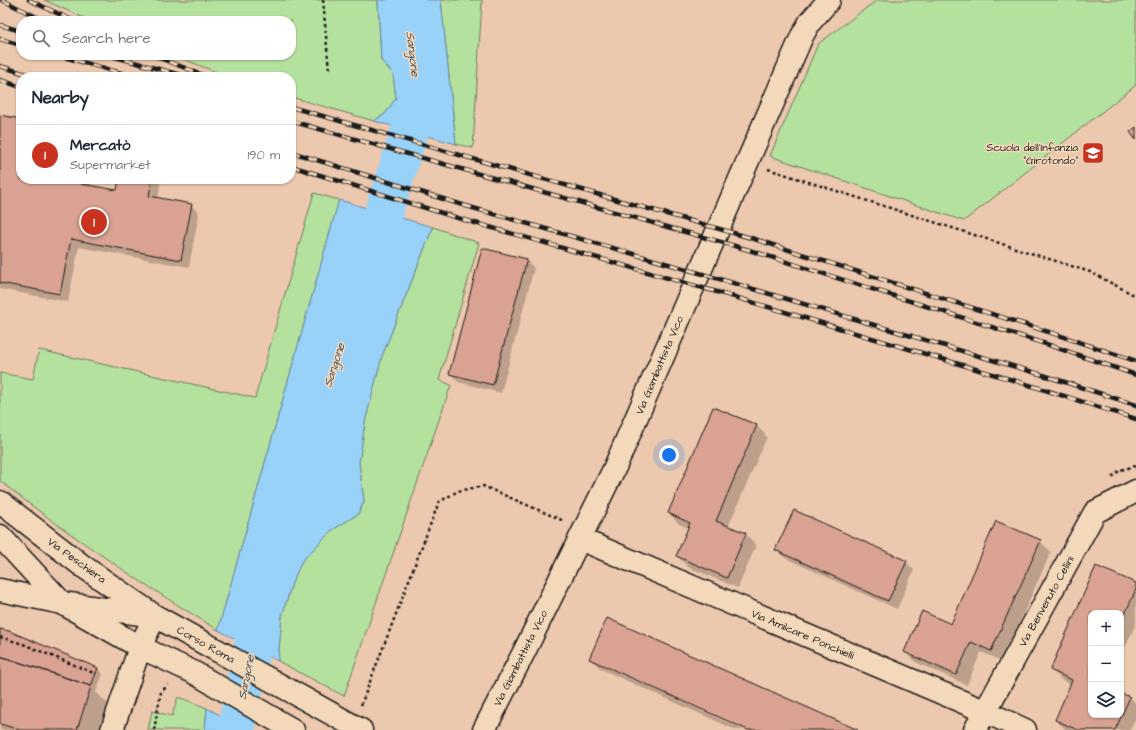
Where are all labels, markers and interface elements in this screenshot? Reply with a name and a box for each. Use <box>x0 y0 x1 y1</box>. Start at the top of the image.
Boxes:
search box <box>16 16 296 60</box>
icon: search <box>30 27 52 49</box>
text: Search here <box>62 28 151 49</box>
water label: Sangone <box>400 31 424 78</box>
text: Nearby <box>32 86 89 110</box>
text: Mercatò <box>70 135 130 156</box>
place label: Scuola dell'Infanzia "Girotondo" <box>986 140 1078 168</box>
school or university icon: Scuola dell'Infanzia "Girotondo" <box>1080 140 1106 166</box>
text: 1 <box>44 146 46 164</box>
text: 190 m <box>247 146 280 164</box>
text: Supermarket <box>70 156 151 174</box>
pin: 1 <box>81 207 107 237</box>
street label: Via Giambattista Vico <box>632 313 687 417</box>
water label: Sangone <box>319 341 351 390</box>
your location <box>659 445 679 465</box>
street label: Via Peschiera <box>44 534 109 587</box>
street label: Via Benvenuto Cellini <box>1015 553 1078 649</box>
street label: Via Amilcare Ponchielli <box>749 606 857 663</box>
street label: Via Giambattista Vico <box>490 607 552 709</box>
map controls <box>1088 610 1124 718</box>
button: + <box>1088 610 1124 646</box>
street label: Corso Roma <box>174 622 238 667</box>
button: − <box>1088 646 1124 682</box>
water label: Sangone <box>234 653 260 701</box>
button: layers <box>1088 682 1124 718</box>

